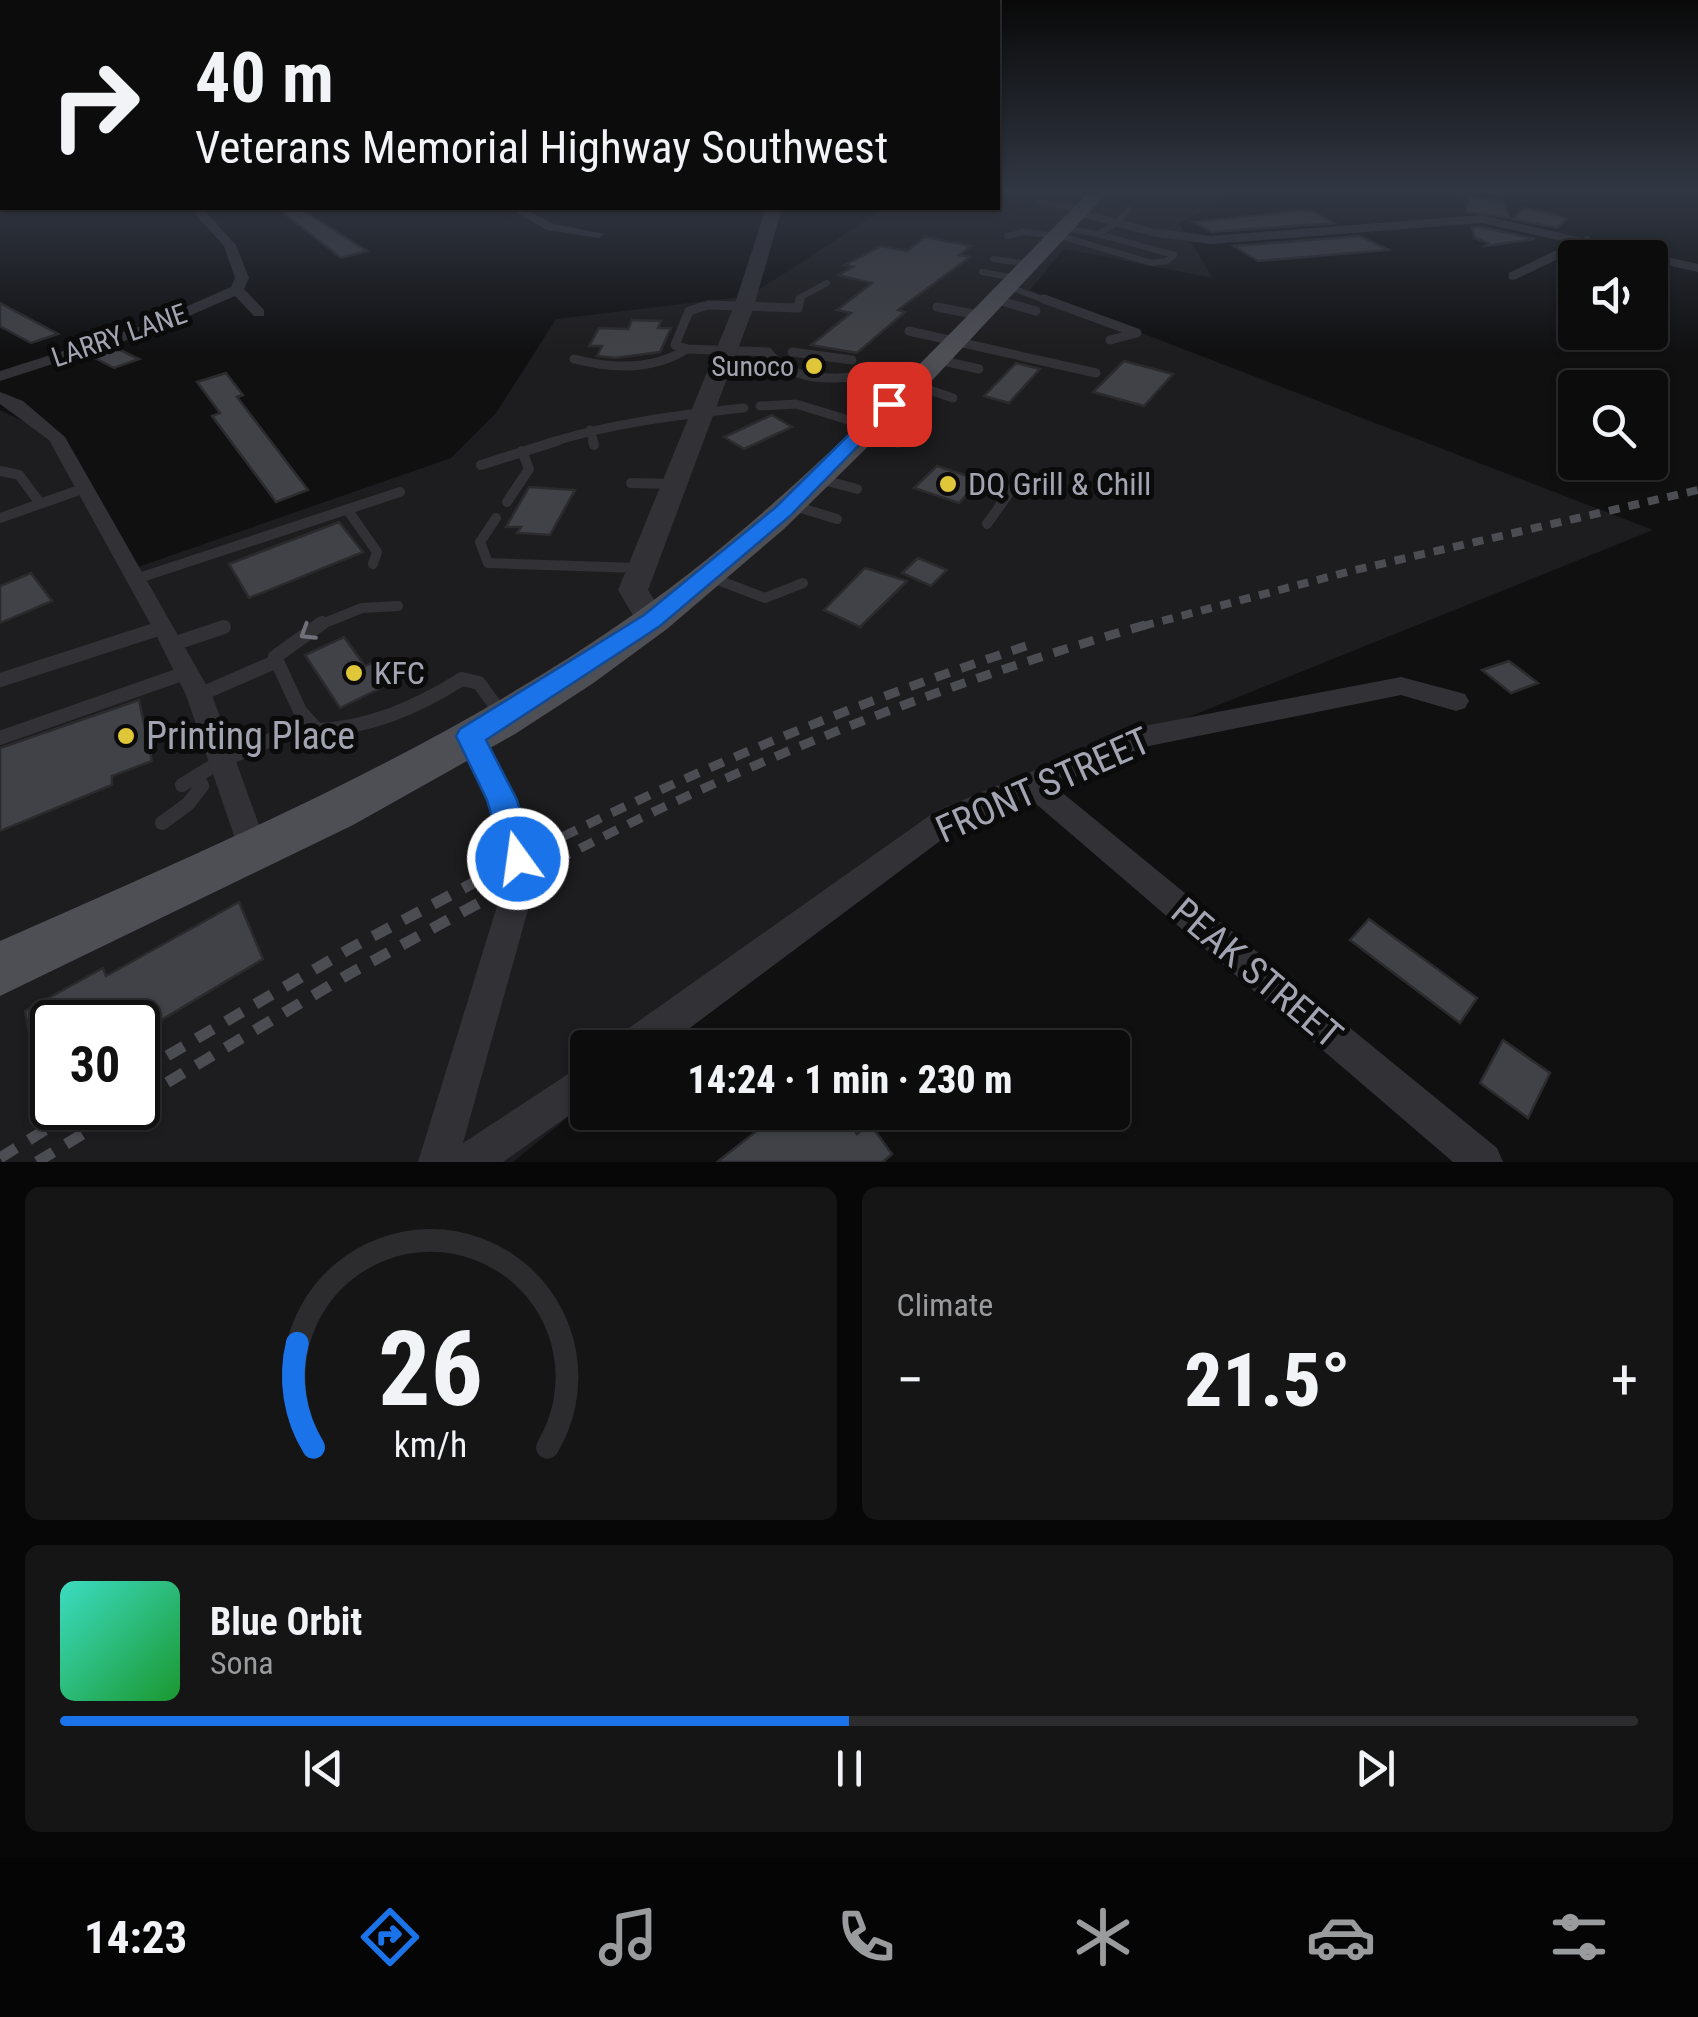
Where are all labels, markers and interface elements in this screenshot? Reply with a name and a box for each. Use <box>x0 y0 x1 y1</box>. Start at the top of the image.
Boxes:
text: 40 m <box>195 37 334 119</box>
icon: right <box>30 40 160 170</box>
text: Veterans Memorial Highway Southwest <box>195 121 888 174</box>
map controls <box>1558 240 1668 480</box>
button: sound <box>1558 240 1668 350</box>
street label: LARRY LANE <box>47 297 191 374</box>
place label: Sunoco <box>711 350 794 383</box>
marker: Sunoco <box>803 355 825 377</box>
pin <box>847 362 932 447</box>
button: search <box>1558 370 1668 480</box>
icon: arrive <box>862 377 917 432</box>
place label: DQ Grill & Chill <box>968 465 1151 503</box>
marker: DQ Grill & Chill <box>937 473 959 495</box>
one-way arrow <box>300 621 318 640</box>
place label: KFC <box>374 654 425 692</box>
marker: KFC <box>343 662 365 684</box>
place label: Printing Place <box>146 714 355 758</box>
street label: FRONT STREET <box>929 718 1157 852</box>
marker: Printing Place <box>115 725 137 747</box>
position arrow <box>466 807 570 911</box>
street label: PEAK STREET <box>1163 889 1351 1057</box>
speed limit sign: 30 <box>30 1000 160 1130</box>
text: 14:24 · 1 min · 230 m <box>688 1058 1012 1102</box>
text: Climate <box>897 1286 993 1324</box>
text: 26 <box>378 1309 483 1430</box>
text: 21.5° <box>1184 1336 1350 1424</box>
text: − <box>897 1348 924 1412</box>
text: + <box>1611 1348 1638 1412</box>
text: km/h <box>394 1424 468 1466</box>
text: Blue Orbit <box>210 1600 362 1644</box>
text: Sona <box>210 1644 273 1682</box>
icon: previous <box>296 1741 351 1796</box>
icon: pause <box>822 1741 877 1796</box>
icon: next <box>1348 1741 1403 1796</box>
icon: directions <box>355 1902 425 1972</box>
icon: music <box>593 1902 663 1972</box>
icon: phone <box>831 1902 901 1972</box>
icon: climate <box>1068 1902 1138 1972</box>
icon: car <box>1306 1902 1376 1972</box>
icon: filters <box>1544 1902 1614 1972</box>
text: 14:23 <box>84 1911 187 1964</box>

